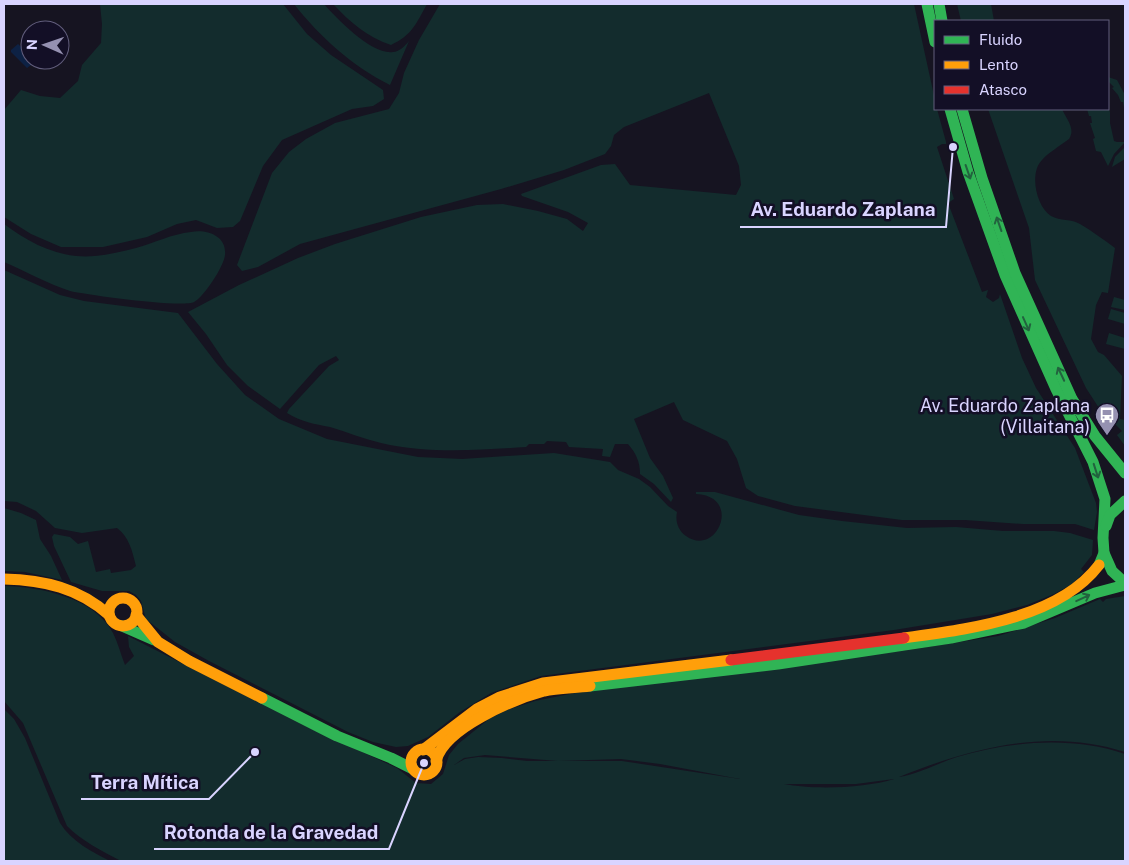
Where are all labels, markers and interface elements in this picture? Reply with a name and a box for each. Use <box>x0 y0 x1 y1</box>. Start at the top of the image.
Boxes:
north arrow <box>20 20 70 70</box>
legend <box>934 20 1109 110</box>
text: Fluido <box>979 31 1022 48</box>
text: N <box>24 39 40 50</box>
text: Lento <box>979 56 1018 73</box>
text: Atasco <box>979 81 1027 98</box>
one-way arrow <box>964 164 974 180</box>
callout: Av. Eduardo Zaplana <box>740 193 946 227</box>
text: Av. Eduardo Zaplana <box>751 198 936 220</box>
one-way arrow <box>993 216 1003 232</box>
one-way arrow <box>1022 316 1032 331</box>
one-way arrow <box>1055 367 1065 382</box>
place label: Av. Eduardo Zaplana (Villaitana) <box>920 395 1090 437</box>
bus stop icon: Av. Eduardo Zaplana (Villaitana) <box>1094 402 1120 436</box>
one-way arrow <box>1092 462 1101 478</box>
one-way arrow <box>1075 593 1090 602</box>
callout: Terra Mítica <box>81 765 209 799</box>
text: Terra Mítica <box>91 771 199 793</box>
callout: Rotonda de la Gravedad <box>154 815 389 849</box>
text: Rotonda de la Gravedad <box>164 821 378 843</box>

